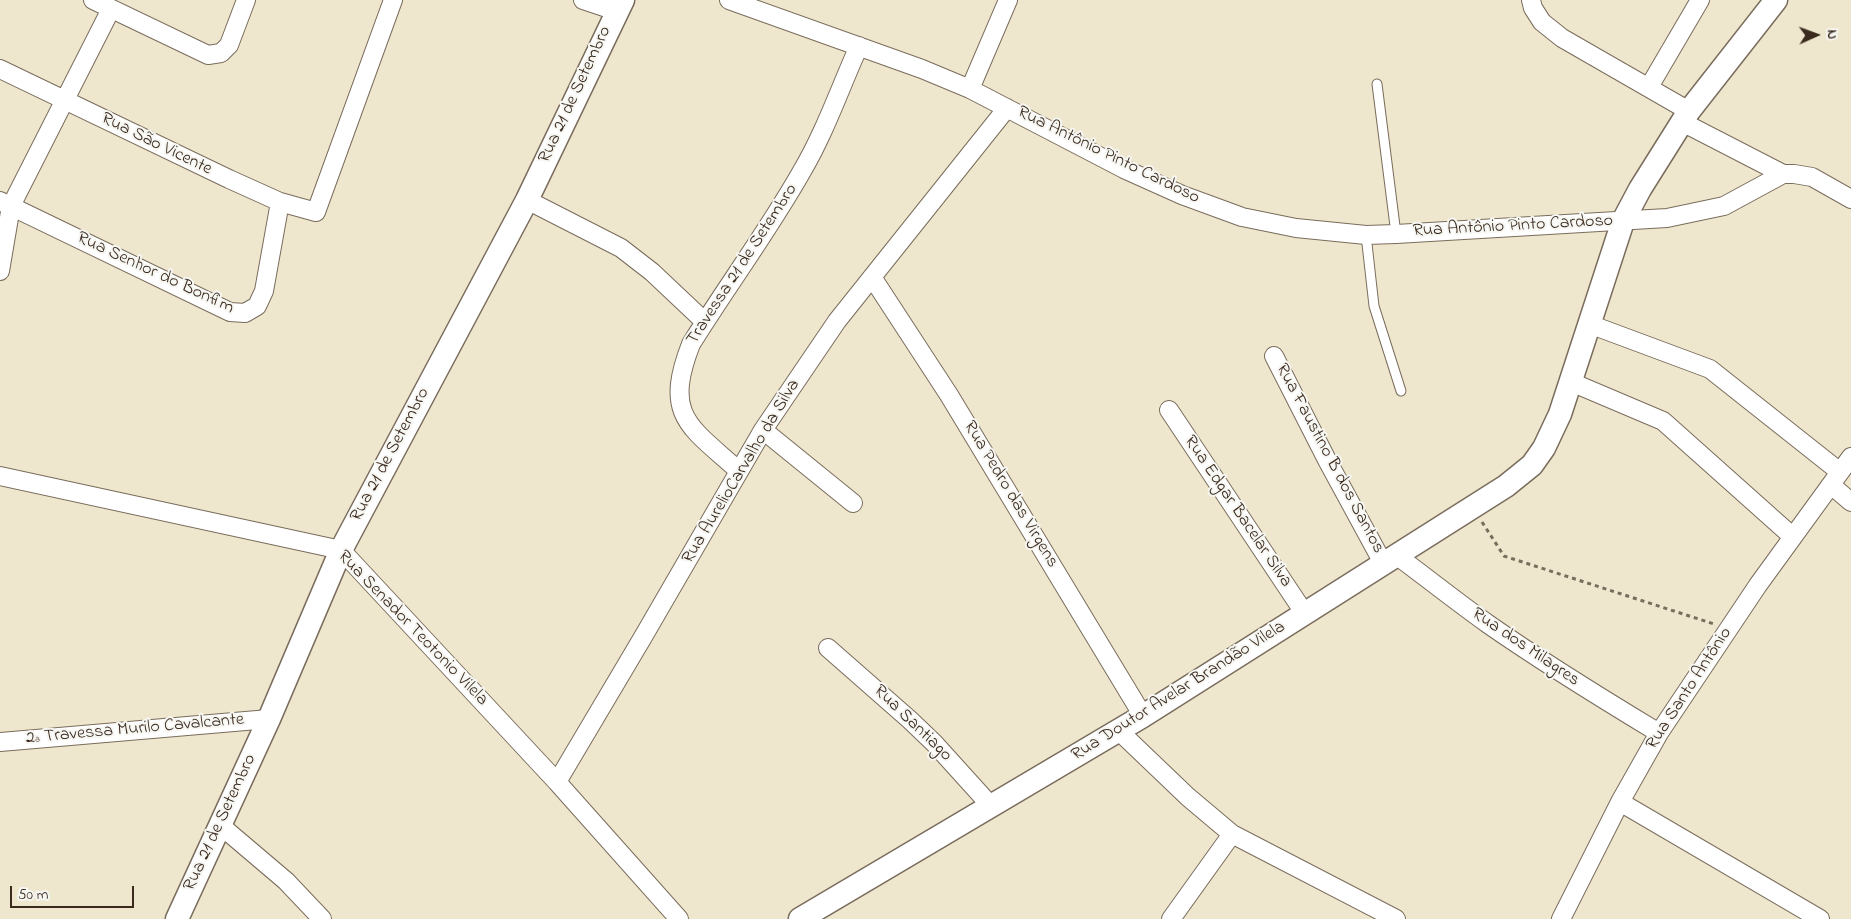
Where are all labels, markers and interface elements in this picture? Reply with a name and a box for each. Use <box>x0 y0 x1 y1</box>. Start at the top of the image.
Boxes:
north arrow <box>1791 10 1841 60</box>
street label: Rua 21 de Setembro <box>535 23 617 167</box>
text: N <box>1821 29 1842 40</box>
street label: Rua Antônio Pinto Cardoso <box>1013 102 1203 210</box>
street label: Rua São Vicente <box>97 109 215 181</box>
street label: Travessa 21 de Setembro <box>683 180 803 350</box>
street label: Rua Antônio Pinto Cardoso <box>1412 211 1614 243</box>
street label: Rua Senhor do Bonfim <box>73 228 237 320</box>
street label: Rua Faustino B dos Santos <box>1270 360 1388 558</box>
street label: Rua AurelioCarvalho da Silva <box>678 376 806 568</box>
street label: Rua 21 de Setembro <box>347 384 435 526</box>
street label: Rua Pedro das Virgens <box>958 418 1062 572</box>
street label: Rua Edgar Bacelar Silva <box>1178 432 1296 592</box>
street label: Rua Senador Teotonio Vilela <box>332 547 492 711</box>
street label: Rua dos Milagres <box>1467 604 1583 692</box>
street label: Rua Doutor Avelar Brandão Vilela <box>1068 617 1290 767</box>
street label: Rua Santo Antônio <box>1642 624 1738 754</box>
street label: Rua Santiago <box>868 681 956 767</box>
street label: 2ª Travessa Murilo Cavalcante <box>25 710 245 750</box>
street label: Rua 21 de Setembro <box>180 751 262 895</box>
scale bar <box>12 876 136 908</box>
text: 50 m <box>18 884 48 906</box>

